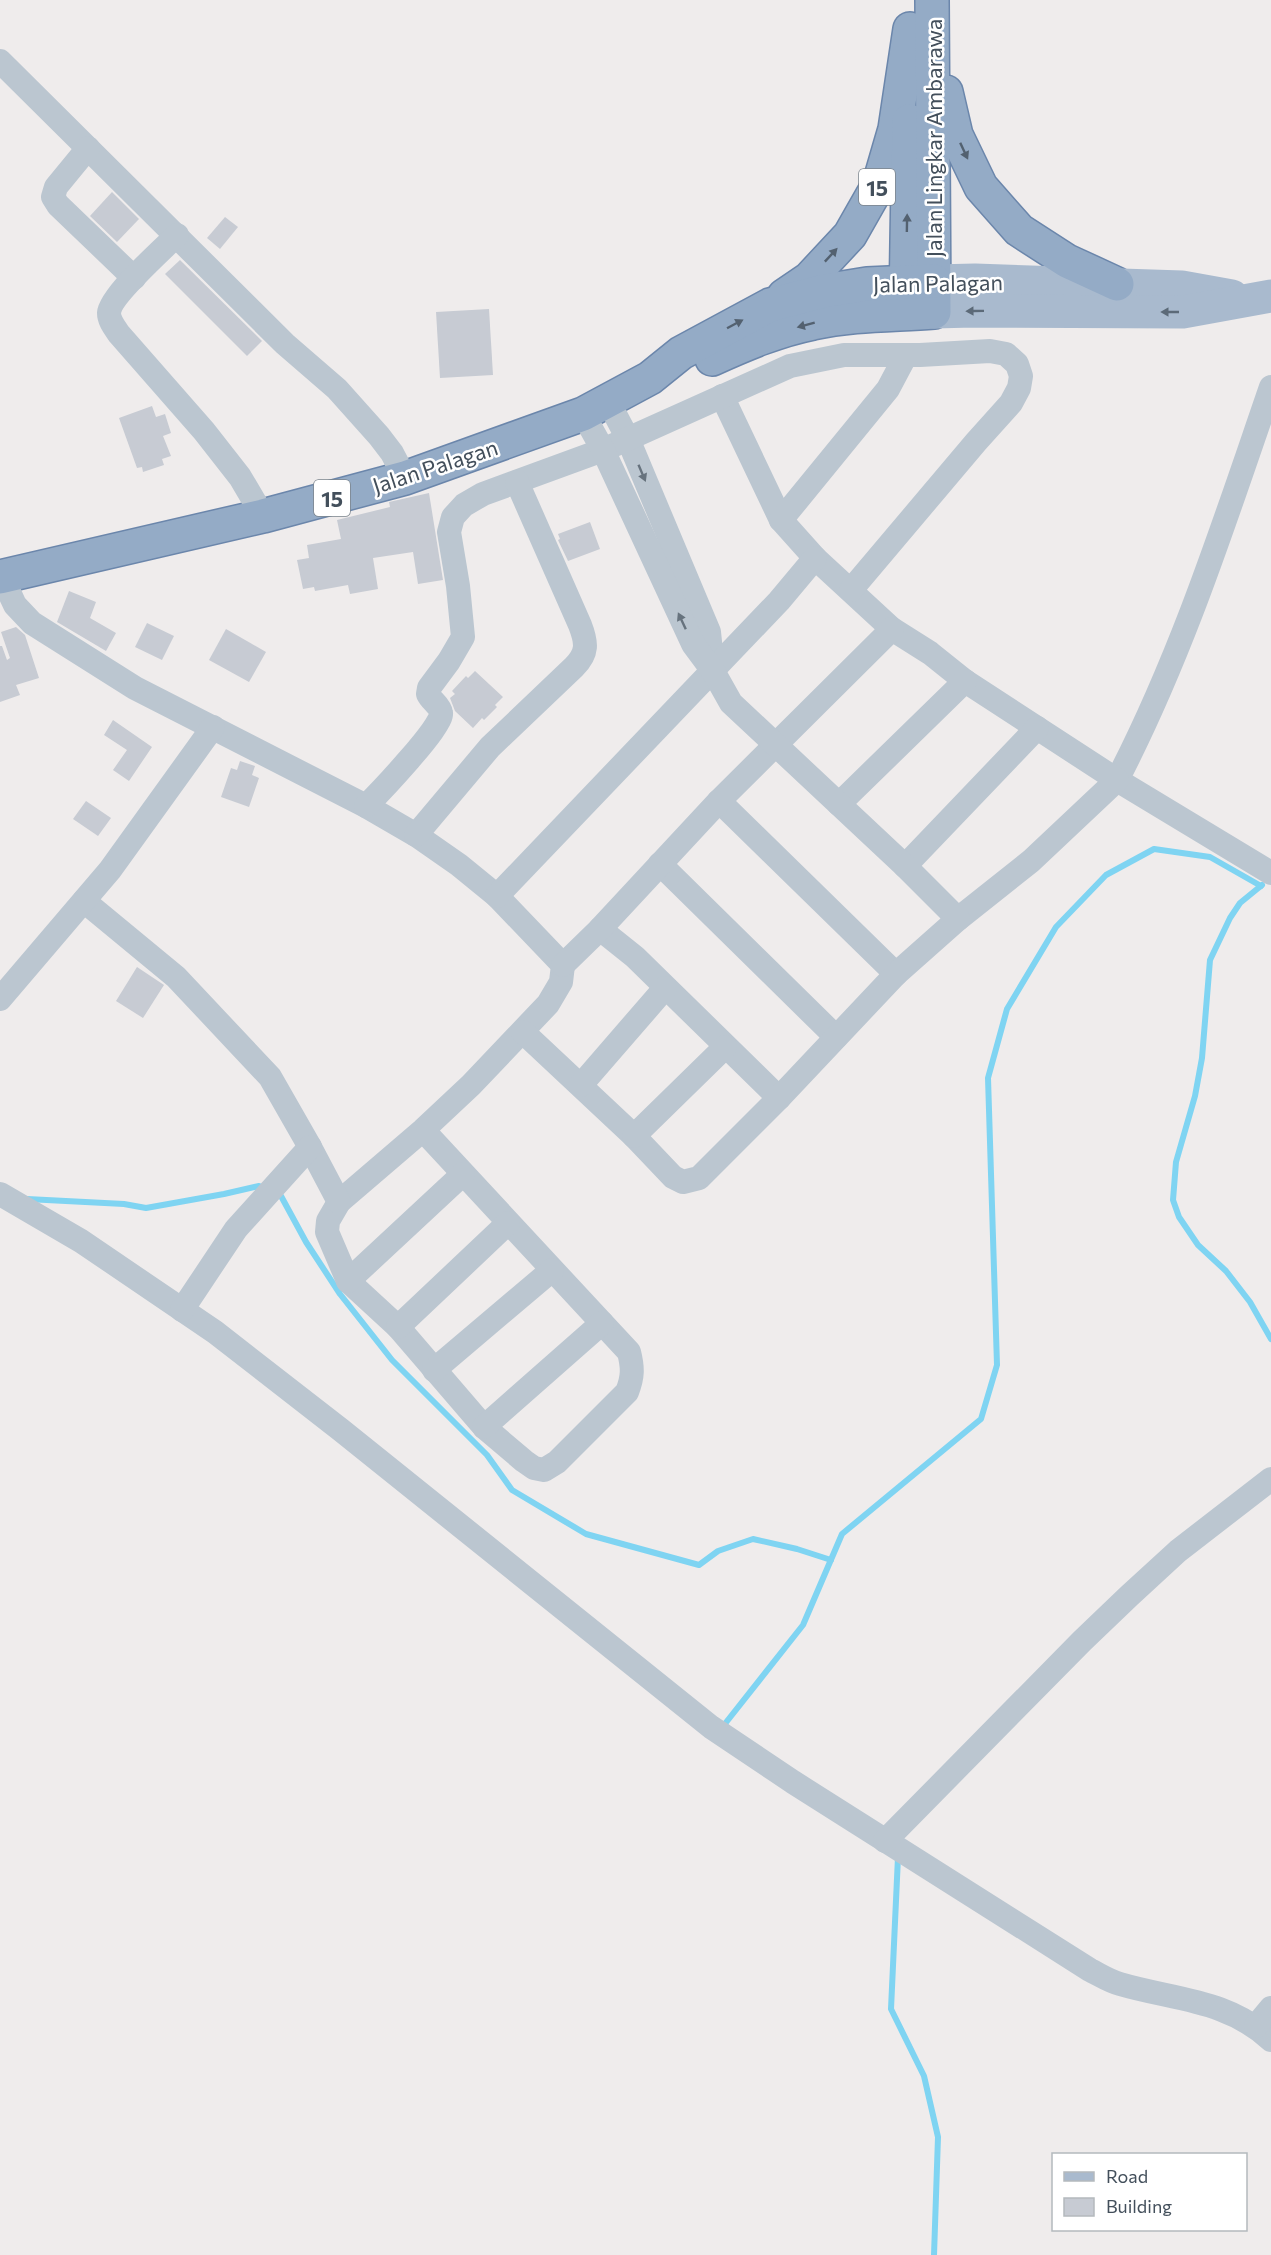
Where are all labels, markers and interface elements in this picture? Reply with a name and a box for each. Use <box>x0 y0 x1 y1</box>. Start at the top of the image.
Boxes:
street label: Jalan Lingkar Ambarawa <box>920 19 947 257</box>
one-way arrow <box>960 143 969 160</box>
road number: 15 <box>859 169 895 205</box>
one-way arrow <box>902 214 912 233</box>
one-way arrow <box>824 248 837 263</box>
street label: Jalan Palagan <box>873 268 1003 298</box>
one-way arrow <box>965 306 984 316</box>
one-way arrow <box>1160 307 1179 317</box>
one-way arrow <box>727 319 744 329</box>
one-way arrow <box>797 321 815 330</box>
street label: Jalan Palagan <box>369 433 501 499</box>
one-way arrow <box>638 464 648 482</box>
road number: 15 <box>314 480 350 516</box>
one-way arrow <box>677 612 687 630</box>
legend <box>1052 2153 1247 2231</box>
text: Road <box>1106 2165 1148 2187</box>
text: Building <box>1106 2195 1172 2217</box>

